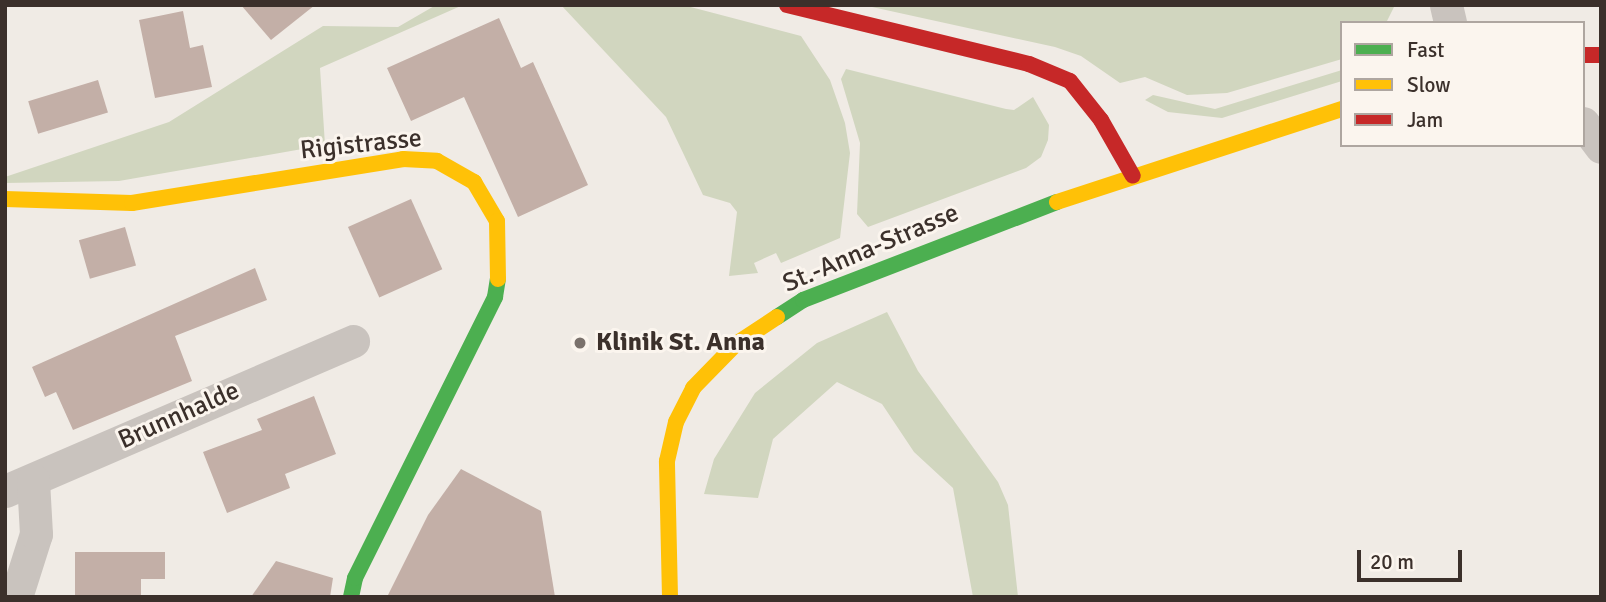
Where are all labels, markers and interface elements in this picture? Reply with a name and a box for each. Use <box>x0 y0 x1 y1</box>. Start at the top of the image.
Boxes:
legend <box>1340 21 1585 147</box>
text: Fast <box>1407 37 1444 63</box>
text: Slow <box>1407 72 1451 98</box>
text: Jam <box>1407 107 1443 133</box>
street label: Rigistrasse <box>299 123 423 167</box>
street label: St.-Anna-Strasse <box>778 198 964 300</box>
place label: Klinik St. Anna <box>596 327 765 359</box>
marker: Klinik St. Anna <box>570 333 590 353</box>
street label: Brunnhalde <box>114 375 244 457</box>
scale bar <box>1361 536 1466 580</box>
text: 20 m <box>1370 549 1414 575</box>

